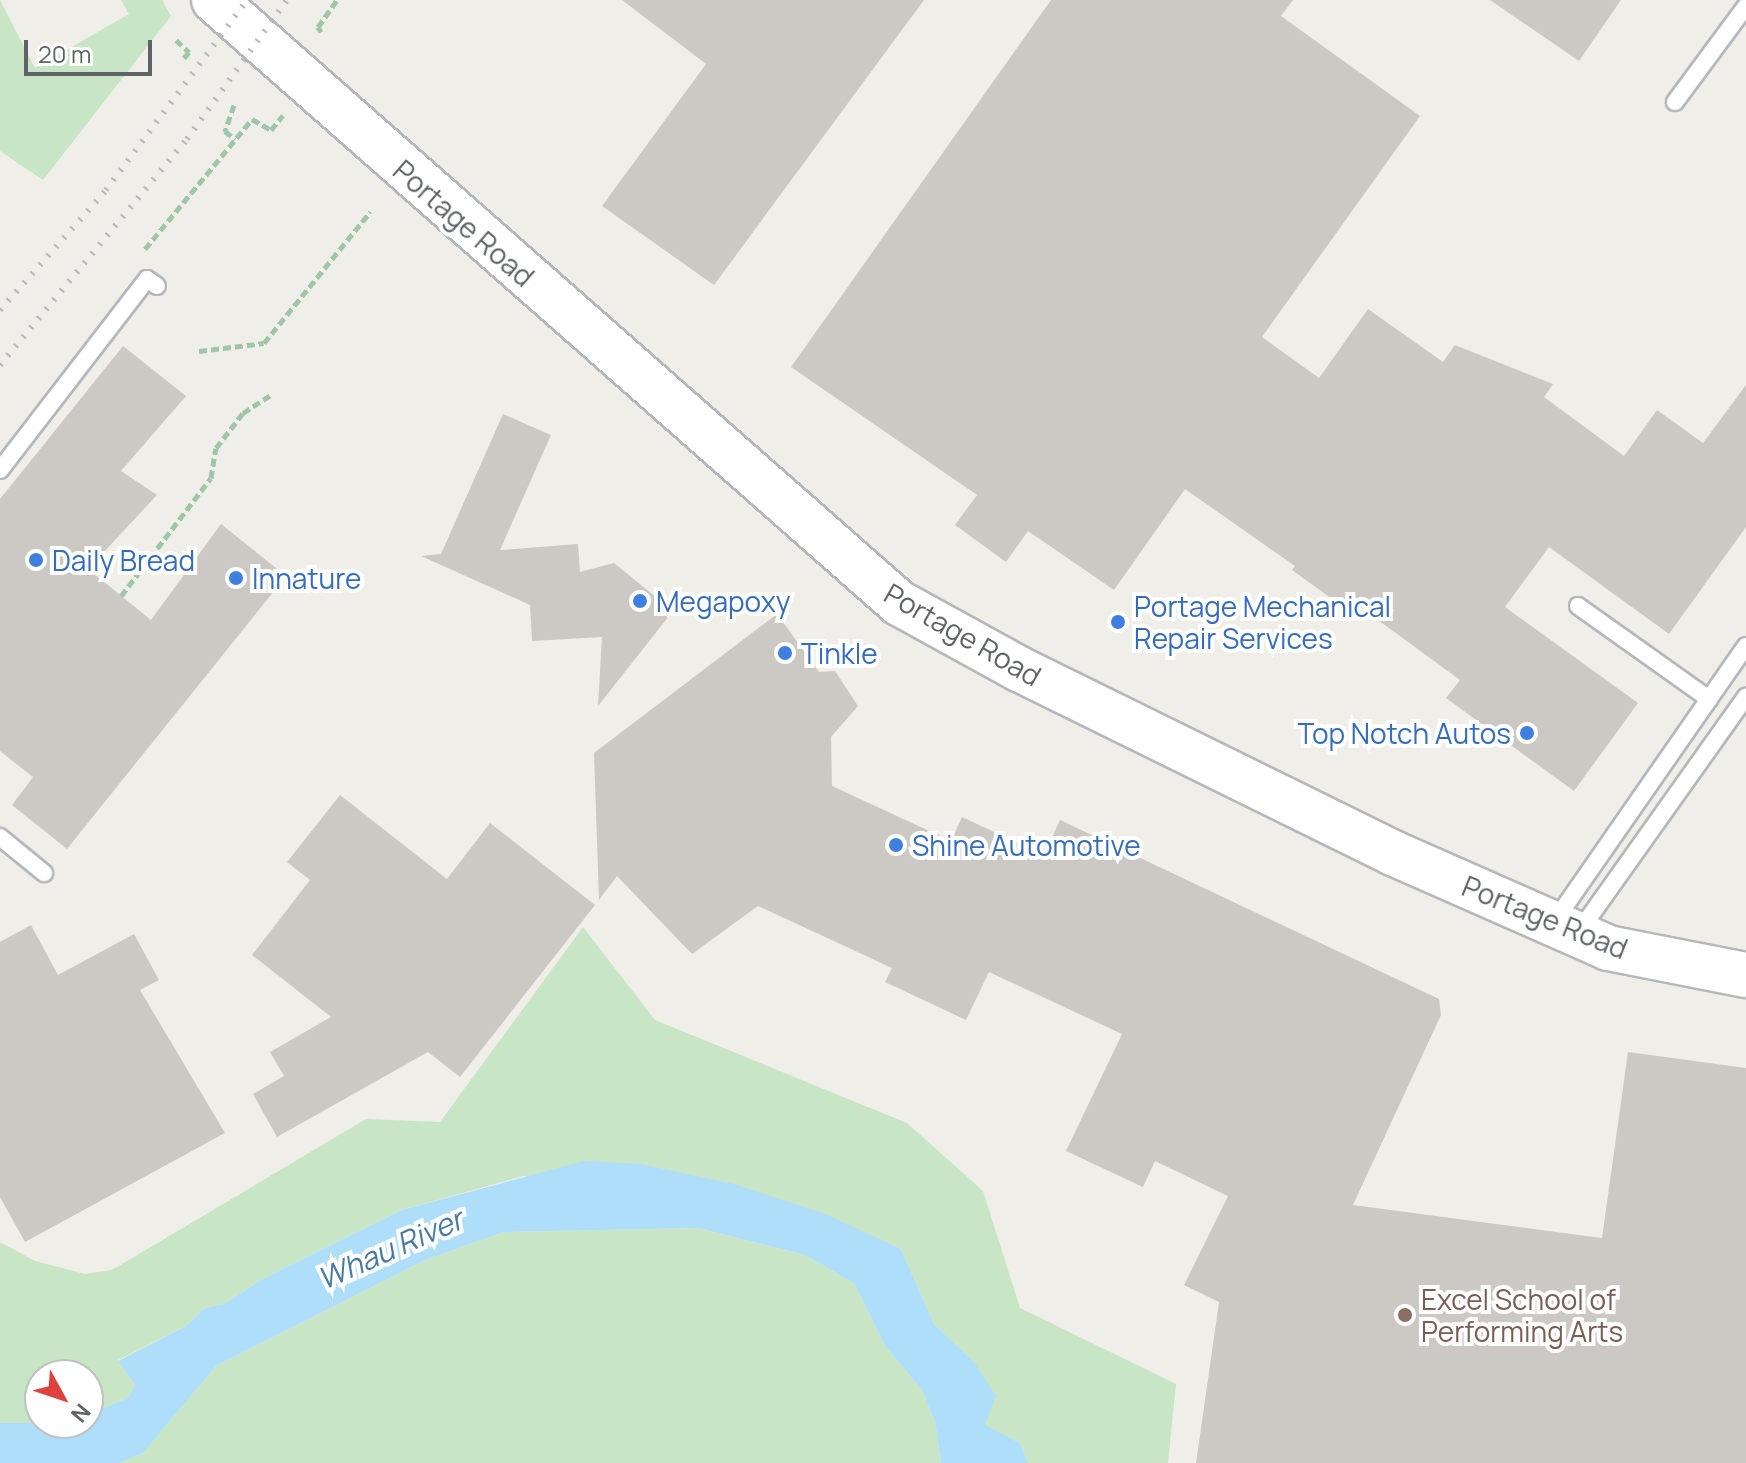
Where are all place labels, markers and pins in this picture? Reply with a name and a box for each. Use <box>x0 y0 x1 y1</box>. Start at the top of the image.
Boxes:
place label: Daily Bread <box>52 543 195 577</box>
marker: Daily Bread <box>27 551 45 569</box>
place label: Innature <box>252 561 361 595</box>
marker: Innature <box>227 569 245 587</box>
place label: Megapoxy <box>656 584 790 618</box>
place label: Portage Mechanical Repair Services <box>1134 589 1391 655</box>
marker: Megapoxy <box>631 592 649 610</box>
marker: Portage Mechanical Repair Services <box>1109 613 1127 631</box>
place label: Tinkle <box>801 636 878 670</box>
marker: Tinkle <box>776 644 794 662</box>
place label: Top Notch Autos <box>1298 716 1511 750</box>
marker: Top Notch Autos <box>1518 724 1536 742</box>
place label: Shine Automotive <box>912 828 1141 862</box>
marker: Shine Automotive <box>887 836 905 854</box>
place label: Excel School of Performing Arts <box>1421 1282 1623 1348</box>
marker: Excel School of Performing Arts <box>1396 1306 1414 1324</box>

